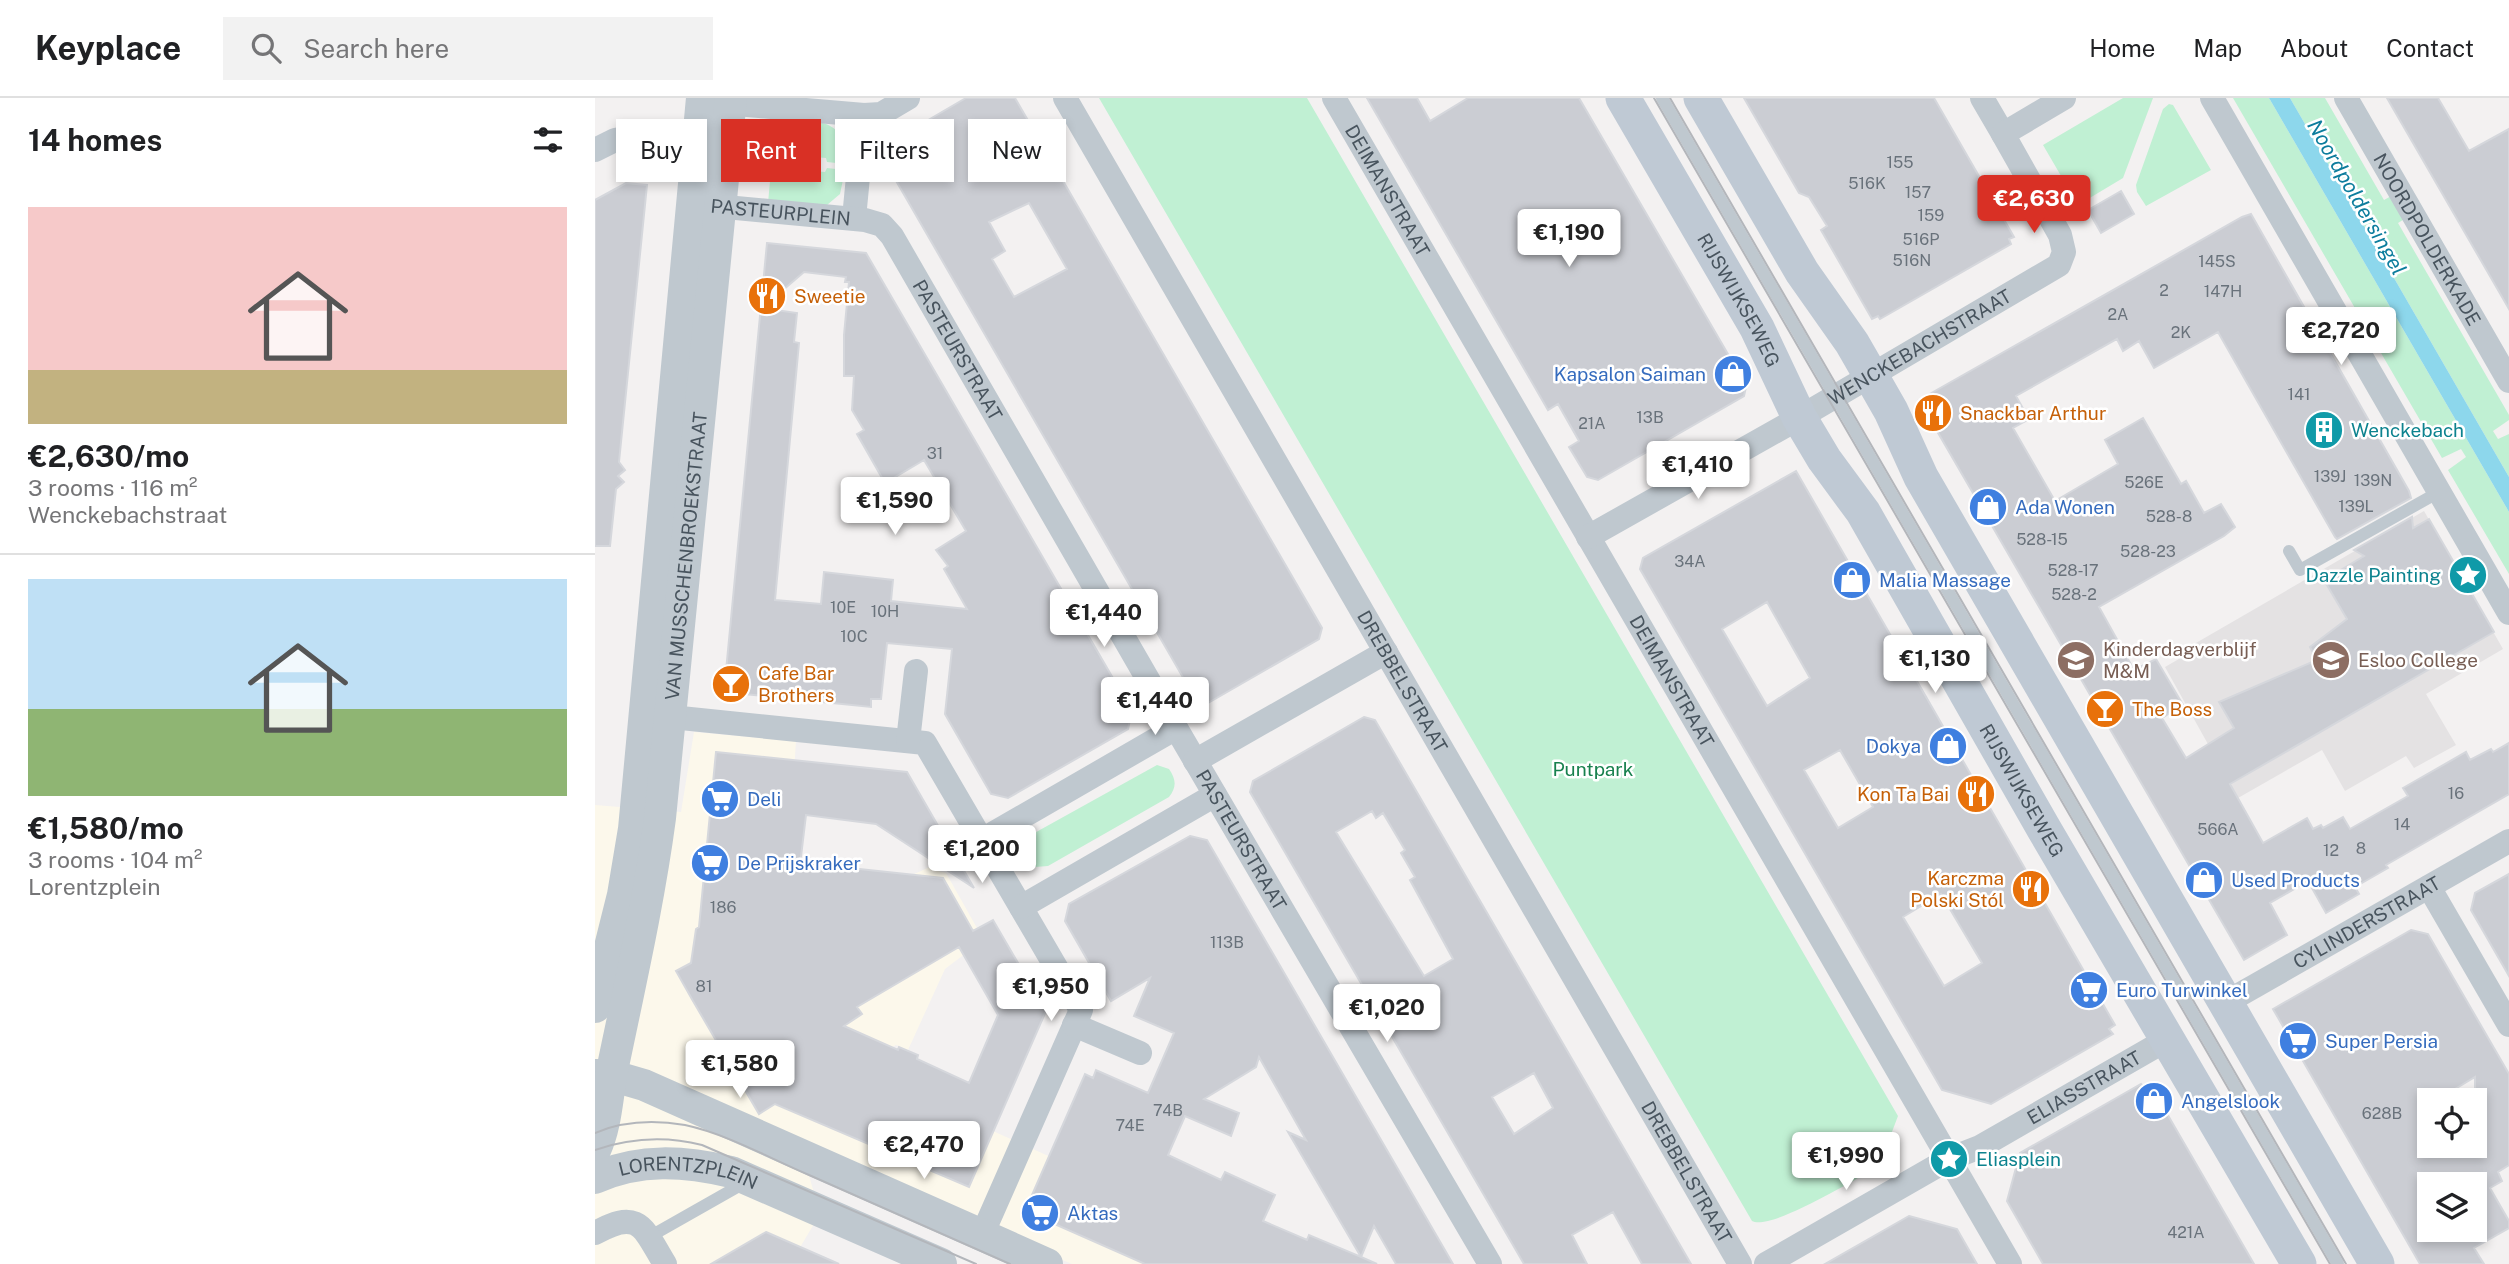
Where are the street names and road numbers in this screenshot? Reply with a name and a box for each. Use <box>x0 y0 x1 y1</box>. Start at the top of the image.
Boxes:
street label: DEIMANSTRAAT <box>1341 121 1434 260</box>
street label: NOORDPOLDERKADE <box>2369 149 2486 329</box>
street label: PASTEURPLEIN <box>710 195 852 230</box>
street label: RIJSWIJKSEWEG <box>1693 229 1785 370</box>
street label: PASTEURSTRAAT <box>909 276 1007 424</box>
street label: WENCKEBACHSTRAAT <box>1824 285 2015 409</box>
street label: VAN MUSSCHENBROEKSTRAAT <box>661 411 711 701</box>
street label: DREBBELSTRAAT <box>1353 606 1452 756</box>
street label: DEIMANSTRAAT <box>1625 611 1719 751</box>
street label: RIJSWIJKSEWEG <box>1975 720 2069 861</box>
street label: PASTEURSTRAAT <box>1192 766 1291 914</box>
street label: CYLINDERSTRAAT <box>2289 872 2444 973</box>
street label: ELIASSTRAAT <box>2023 1046 2145 1129</box>
street label: DREBBELSTRAAT <box>1637 1097 1736 1247</box>
street label: LORENTZPLEIN <box>616 1152 761 1193</box>

